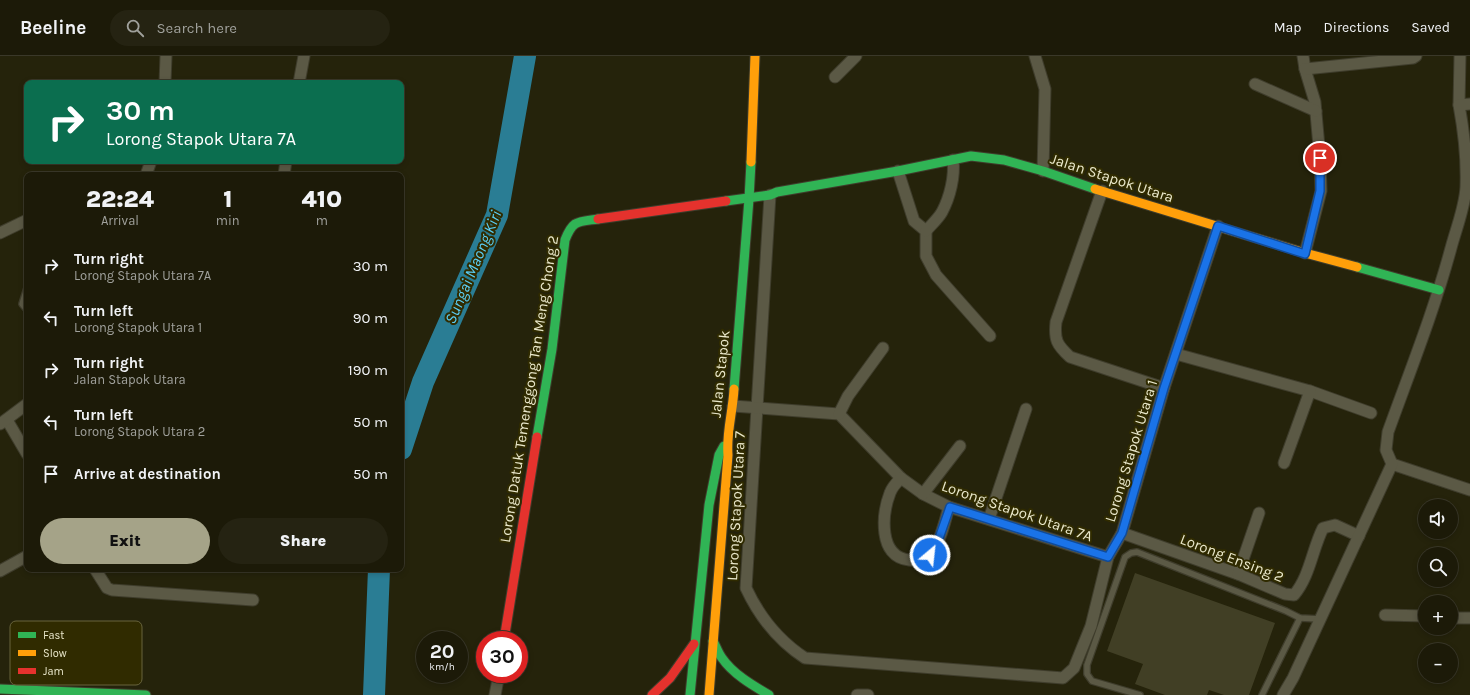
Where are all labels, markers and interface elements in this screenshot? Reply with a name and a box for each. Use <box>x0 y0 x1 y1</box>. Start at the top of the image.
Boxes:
search box <box>110 10 390 46</box>
text: Beeline <box>20 17 86 39</box>
icon: search <box>124 17 146 39</box>
text: Search here <box>156 19 237 37</box>
text: Map <box>1274 19 1302 36</box>
text: Directions <box>1324 19 1389 36</box>
text: Saved <box>1411 19 1450 36</box>
text: 30 m <box>106 94 175 127</box>
icon: right <box>40 96 92 148</box>
text: Lorong Stapok Utara 7A <box>106 128 296 150</box>
pin <box>1303 141 1337 175</box>
icon: arrive <box>1309 147 1331 169</box>
street label: Jalan Stapok Utara <box>1048 150 1176 206</box>
text: 22:24 <box>86 185 154 213</box>
text: 1 <box>223 185 232 213</box>
text: 410 <box>302 185 342 213</box>
water label: Sungai Maong Kiri <box>441 207 505 327</box>
text: Arrival <box>101 213 139 228</box>
text: min <box>216 213 240 228</box>
text: m <box>316 213 328 228</box>
street label: Lorong Datuk Temenggong Tan Meng Chong 2 <box>496 234 562 544</box>
text: Turn right <box>74 250 144 268</box>
icon: right <box>40 255 62 277</box>
text: 30 m <box>353 257 388 275</box>
text: Lorong Stapok Utara 7A <box>74 268 211 283</box>
text: Turn left <box>74 302 133 320</box>
icon: left <box>40 307 62 329</box>
text: 90 m <box>353 309 388 327</box>
text: Lorong Stapok Utara 1 <box>74 320 202 335</box>
street label: Jalan Stapok <box>706 329 734 419</box>
text: Turn right <box>74 354 144 372</box>
icon: right <box>40 359 62 381</box>
text: 190 m <box>348 361 388 379</box>
text: Jalan Stapok Utara <box>74 372 186 387</box>
street label: Lorong Stapok Utara 1 <box>1101 378 1161 524</box>
text: Turn left <box>74 406 133 424</box>
icon: left <box>40 411 62 433</box>
text: 50 m <box>353 413 388 431</box>
text: Lorong Stapok Utara 2 <box>74 424 205 439</box>
street label: Lorong Stapok Utara 7 <box>723 431 749 581</box>
icon: arrive <box>40 463 62 485</box>
text: Arrive at destination <box>74 465 221 483</box>
text: 50 m <box>353 465 388 483</box>
street label: Lorong Stapok Utara 7A <box>939 477 1095 545</box>
map controls <box>1418 499 1458 683</box>
button: sound <box>1418 499 1458 539</box>
button: Exit <box>40 518 210 564</box>
button: Share <box>218 518 388 564</box>
street label: Lorong Ensing 2 <box>1178 530 1286 586</box>
position arrow <box>909 534 951 576</box>
button: search <box>1418 547 1458 587</box>
button: + <box>1418 595 1458 635</box>
legend <box>10 621 142 685</box>
text: Fast <box>43 629 64 642</box>
speed limit sign: 30 <box>476 631 528 683</box>
text: 20 <box>430 640 454 663</box>
button: − <box>1418 643 1458 683</box>
text: Slow <box>43 647 67 660</box>
text: km/h <box>429 661 455 673</box>
text: Jam <box>43 665 64 678</box>

